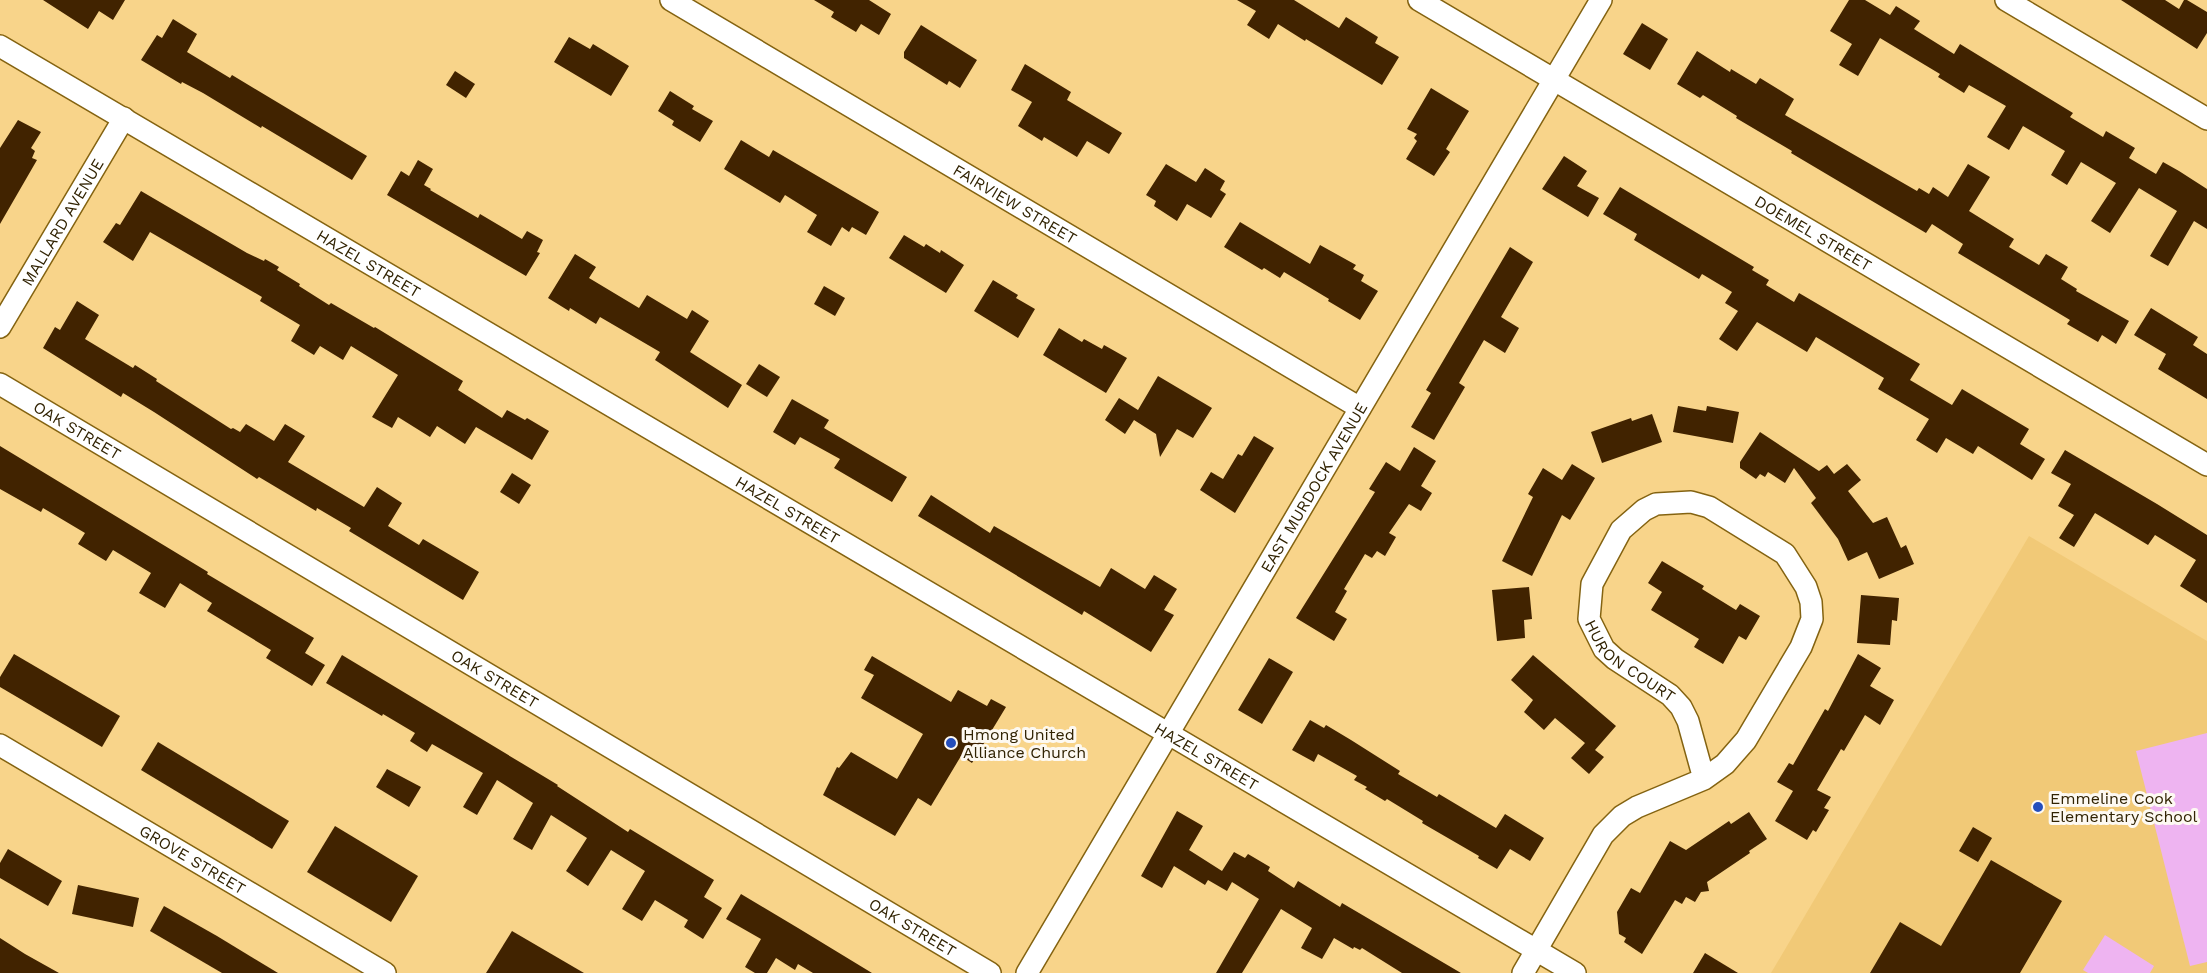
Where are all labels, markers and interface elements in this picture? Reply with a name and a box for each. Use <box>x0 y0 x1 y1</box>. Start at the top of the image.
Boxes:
street label: MALLARD AVENUE <box>17 155 107 289</box>
street label: FAIRVIEW STREET <box>950 160 1081 248</box>
street label: DOEMEL STREET <box>1752 191 1876 275</box>
street label: HAZEL STREET <box>313 225 425 301</box>
street label: OAK STREET <box>30 397 125 463</box>
street label: EAST MURDOCK AVENUE <box>1256 399 1371 576</box>
street label: HAZEL STREET <box>732 472 843 548</box>
street label: HURON COURT <box>1581 616 1679 706</box>
street label: OAK STREET <box>448 645 542 712</box>
street label: HAZEL STREET <box>1151 718 1262 794</box>
place label: Hmong United Alliance Church <box>963 725 1086 762</box>
marker: Hmong United Alliance Church <box>944 736 958 750</box>
place label: Emmeline Cook Elementary School <box>2050 789 2198 826</box>
marker: Emmeline Cook Elementary School <box>2031 800 2045 814</box>
street label: GROVE STREET <box>136 820 250 898</box>
street label: OAK STREET <box>866 894 960 960</box>

